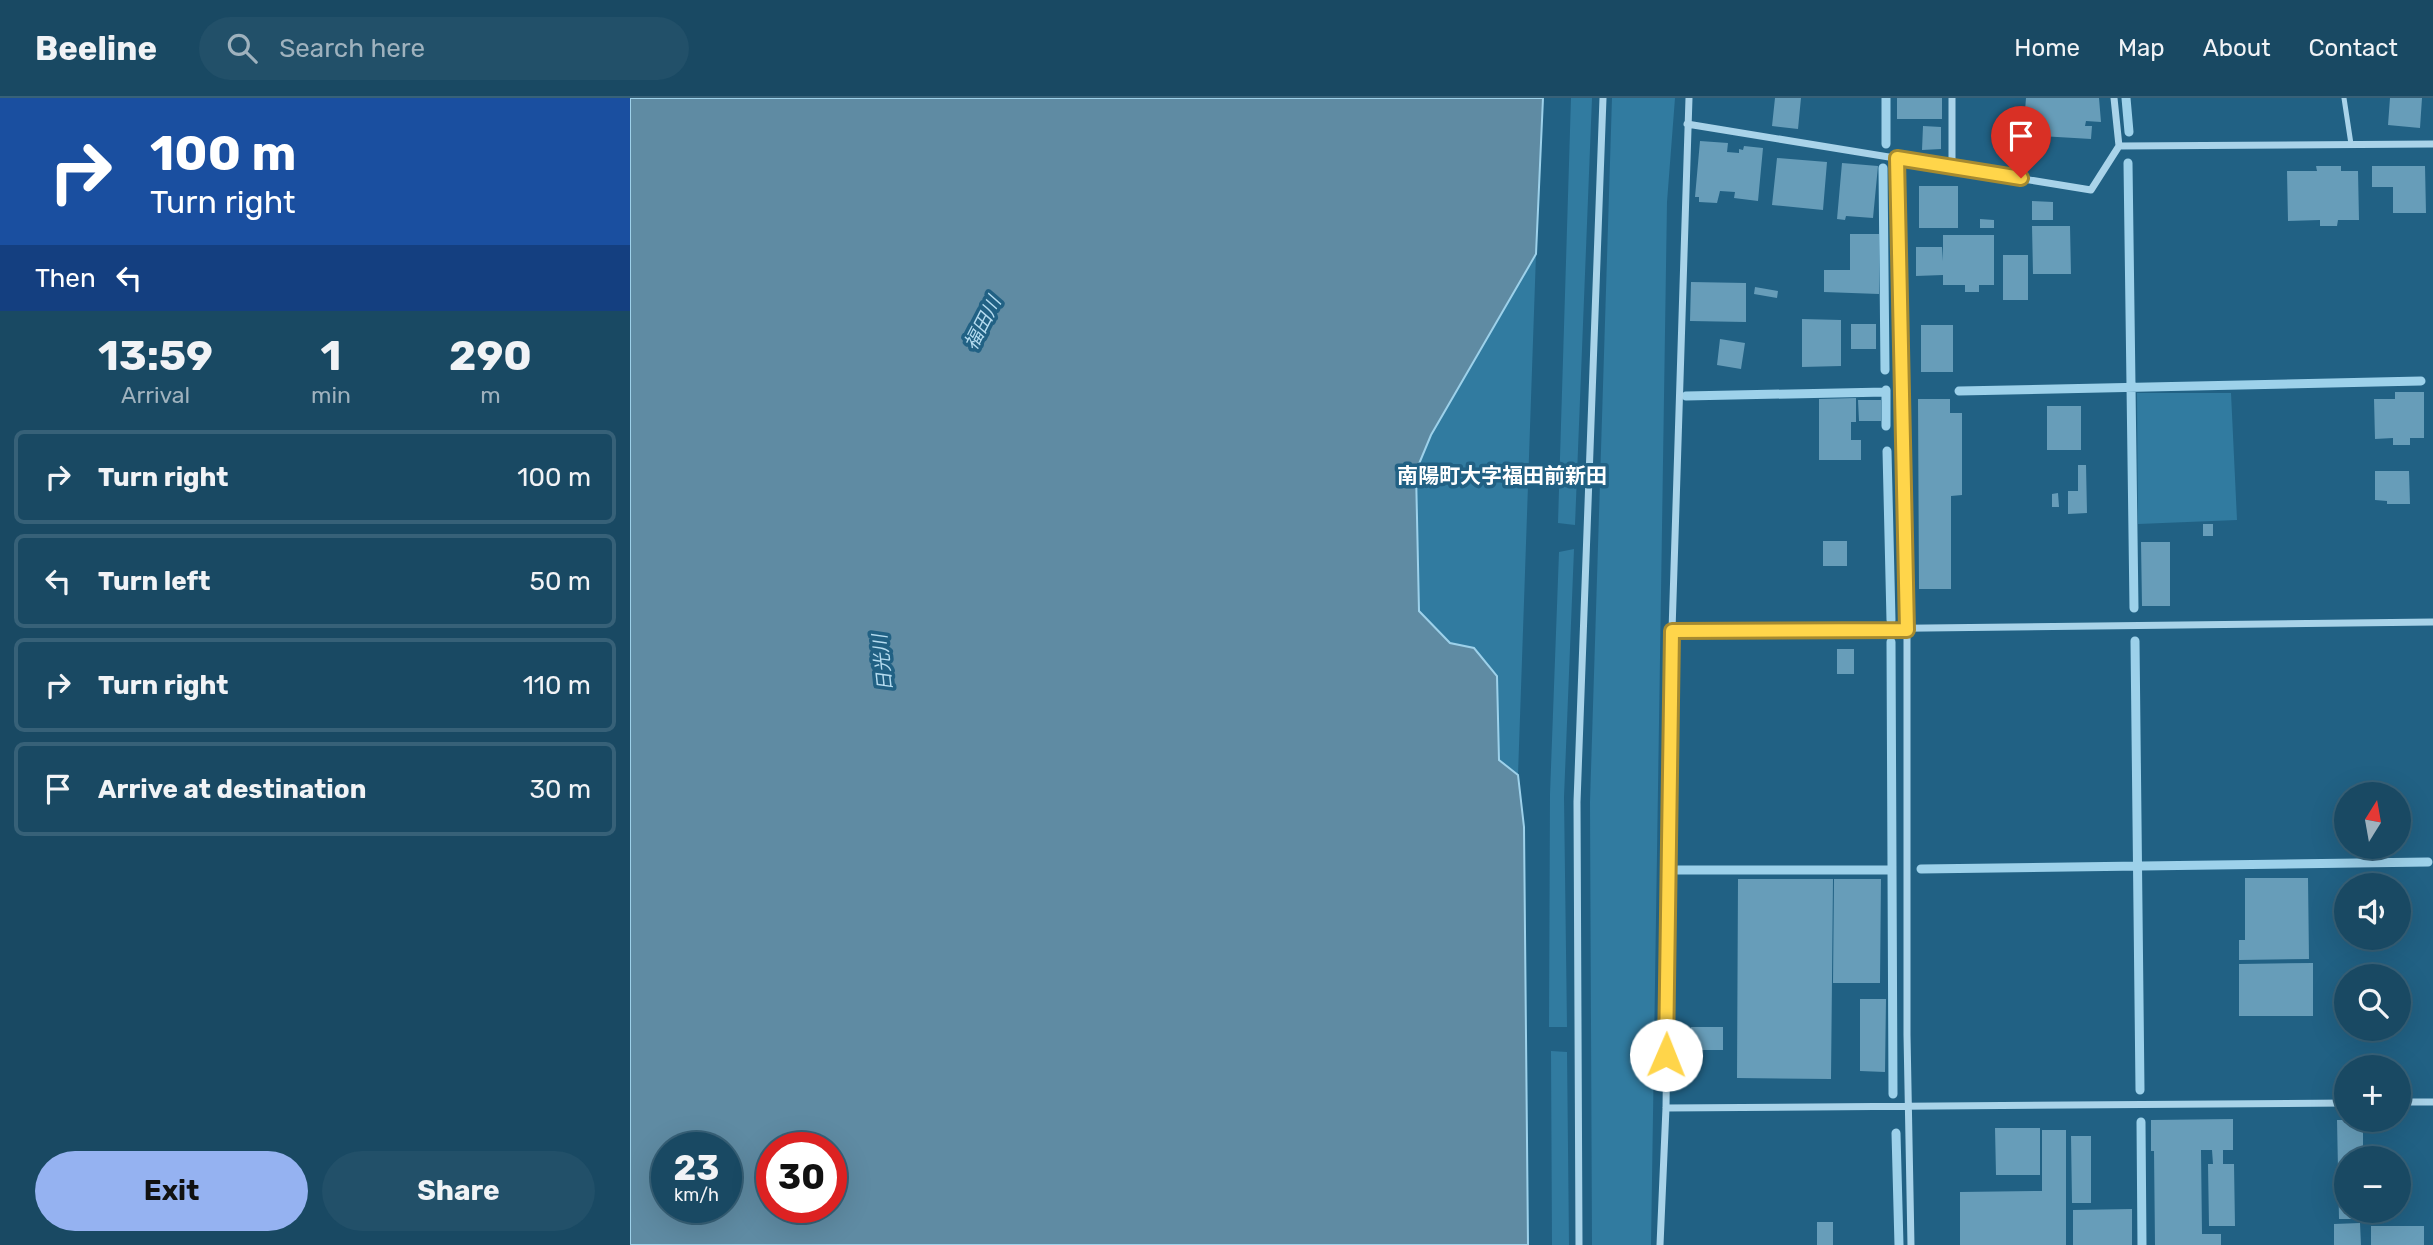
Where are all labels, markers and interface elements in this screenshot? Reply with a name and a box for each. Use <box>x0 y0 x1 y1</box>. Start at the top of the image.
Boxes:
search box <box>199 17 689 80</box>
text: Beeline <box>35 29 157 68</box>
icon: search <box>223 29 261 67</box>
text: Search here <box>279 33 425 64</box>
text: Home <box>2014 34 2080 62</box>
text: Map <box>2118 34 2165 62</box>
text: About <box>2203 34 2271 62</box>
text: Contact <box>2309 34 2398 62</box>
pin <box>1991 106 2051 178</box>
icon: arrive <box>2002 117 2040 155</box>
text: 100 m <box>150 124 296 182</box>
icon: right <box>35 126 126 217</box>
text: Turn right <box>150 183 295 221</box>
icon: left <box>110 259 148 297</box>
text: Then <box>35 263 96 294</box>
water label: 福田川 <box>959 291 1007 354</box>
text: 13:59 <box>98 331 213 381</box>
text: 1 <box>321 331 341 381</box>
text: 290 <box>449 331 532 381</box>
text: Arrival <box>121 381 190 409</box>
text: min <box>311 381 351 409</box>
text: m <box>480 381 501 409</box>
icon: right <box>39 458 77 496</box>
text: Turn right <box>98 462 228 493</box>
text: 100 m <box>517 462 591 493</box>
district label: 南陽町大字福田前新田 <box>1397 463 1607 488</box>
icon: left <box>39 562 77 600</box>
text: Turn left <box>98 566 210 597</box>
text: 50 m <box>530 566 591 597</box>
water label: 日光川 <box>868 631 897 693</box>
icon: right <box>39 666 77 704</box>
text: Turn right <box>98 670 228 701</box>
text: 110 m <box>523 670 591 701</box>
icon: arrive <box>39 770 77 808</box>
text: Arrive at destination <box>98 774 366 805</box>
text: 30 m <box>529 774 591 805</box>
north arrow <box>2334 782 2412 859</box>
map controls <box>2334 782 2411 1223</box>
button: sound <box>2334 873 2411 950</box>
button: search <box>2334 964 2411 1041</box>
position arrow <box>1629 1018 1703 1092</box>
button: + <box>2334 1055 2411 1132</box>
speed limit sign: 30 <box>756 1132 847 1223</box>
button: − <box>2334 1146 2411 1223</box>
text: 23 <box>674 1147 719 1189</box>
button: Exit <box>35 1151 308 1231</box>
button: Share <box>322 1151 595 1231</box>
text: km/h <box>674 1184 719 1206</box>

